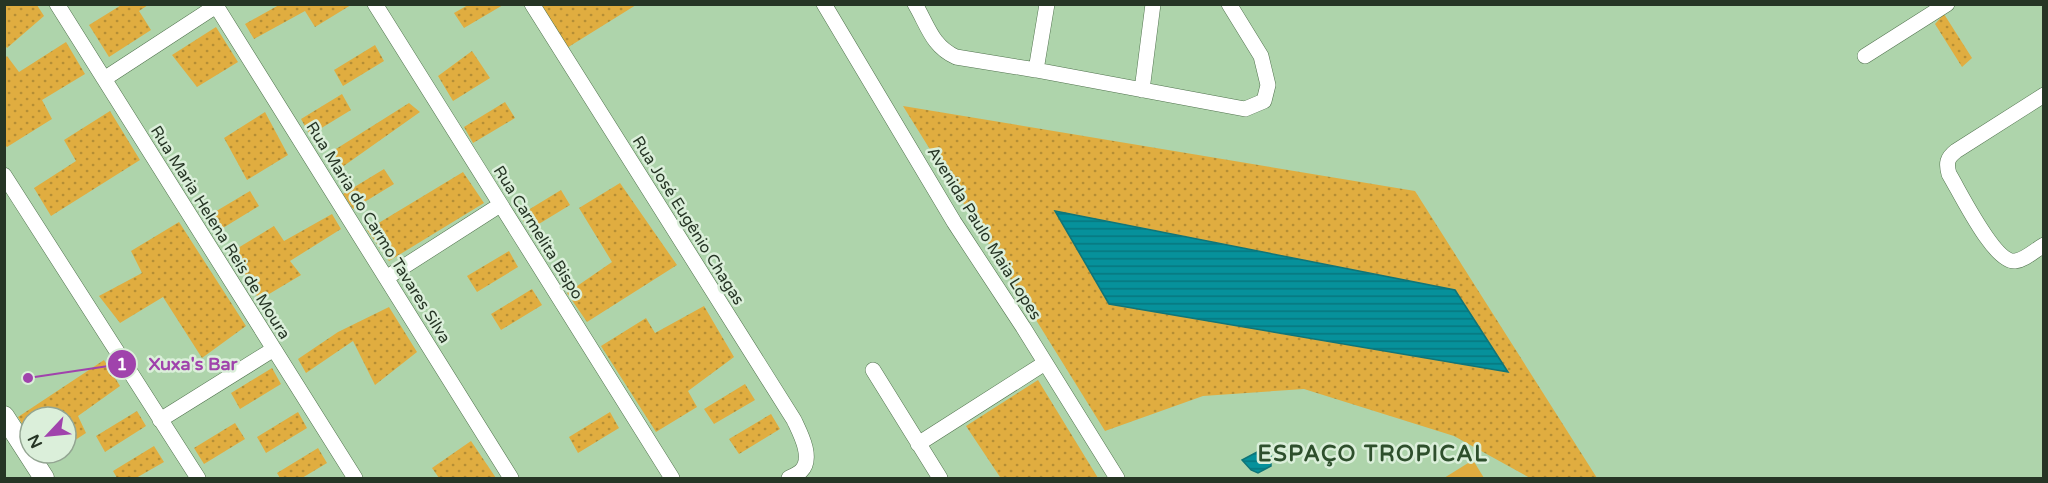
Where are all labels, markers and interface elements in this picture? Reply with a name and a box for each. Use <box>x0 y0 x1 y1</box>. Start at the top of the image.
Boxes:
street label: Rua Maria do Carmo Tavares Silva <box>301 118 455 347</box>
street label: Rua Maria Helena Reis de Moura <box>146 122 294 343</box>
street label: Rua José Eugênio Chagas <box>628 132 748 309</box>
street label: Avenida Paulo Maia Lopes <box>923 143 1046 324</box>
street label: Rua Carmelita Bispo <box>489 162 587 303</box>
callout: Xuxa's Bar <box>107 346 250 382</box>
text: 1 <box>116 353 128 375</box>
text: Xuxa's Bar <box>149 353 239 375</box>
north arrow <box>18 405 78 465</box>
text: N <box>24 431 47 451</box>
district label: ESPAÇO TROPICAL <box>1258 441 1488 467</box>

